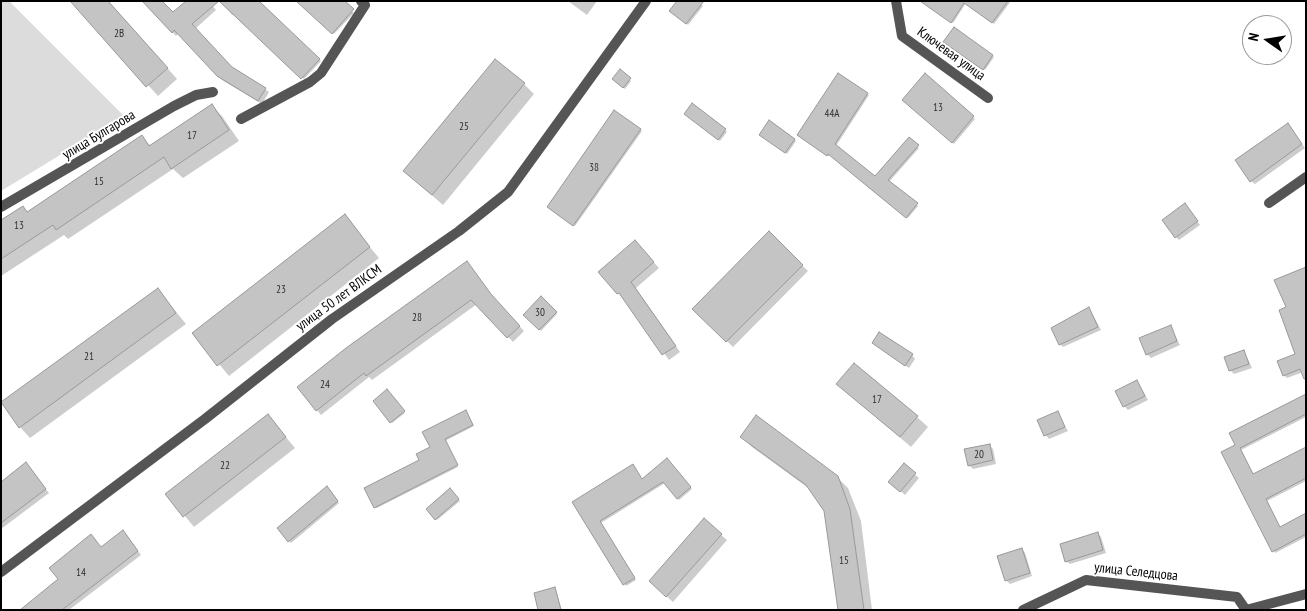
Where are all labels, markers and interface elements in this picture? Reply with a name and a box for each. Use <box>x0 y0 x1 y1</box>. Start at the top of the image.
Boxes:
north arrow <box>1242 15 1292 65</box>
street label: Ключевая улица <box>914 24 988 84</box>
house number: 2В <box>114 27 124 41</box>
text: N <box>1244 31 1263 43</box>
house number: 13 <box>933 101 943 115</box>
street label: улица Булгарова <box>60 107 138 163</box>
house number: 44А <box>824 107 840 121</box>
house number: 25 <box>459 120 469 134</box>
house number: 17 <box>187 129 197 143</box>
house number: 38 <box>589 161 599 175</box>
house number: 15 <box>94 175 104 189</box>
house number: 13 <box>14 219 24 233</box>
street label: улица 50 лет ВЛКСМ <box>293 261 385 335</box>
house number: 23 <box>276 283 286 297</box>
house number: 30 <box>535 306 545 320</box>
house number: 28 <box>412 311 422 325</box>
house number: 21 <box>84 350 94 364</box>
house number: 24 <box>320 378 330 392</box>
house number: 17 <box>872 393 882 407</box>
house number: 20 <box>974 448 984 462</box>
house number: 22 <box>220 459 230 473</box>
house number: 15 <box>839 554 849 568</box>
street label: улица Селедцова <box>1093 559 1179 585</box>
house number: 14 <box>76 566 86 580</box>

